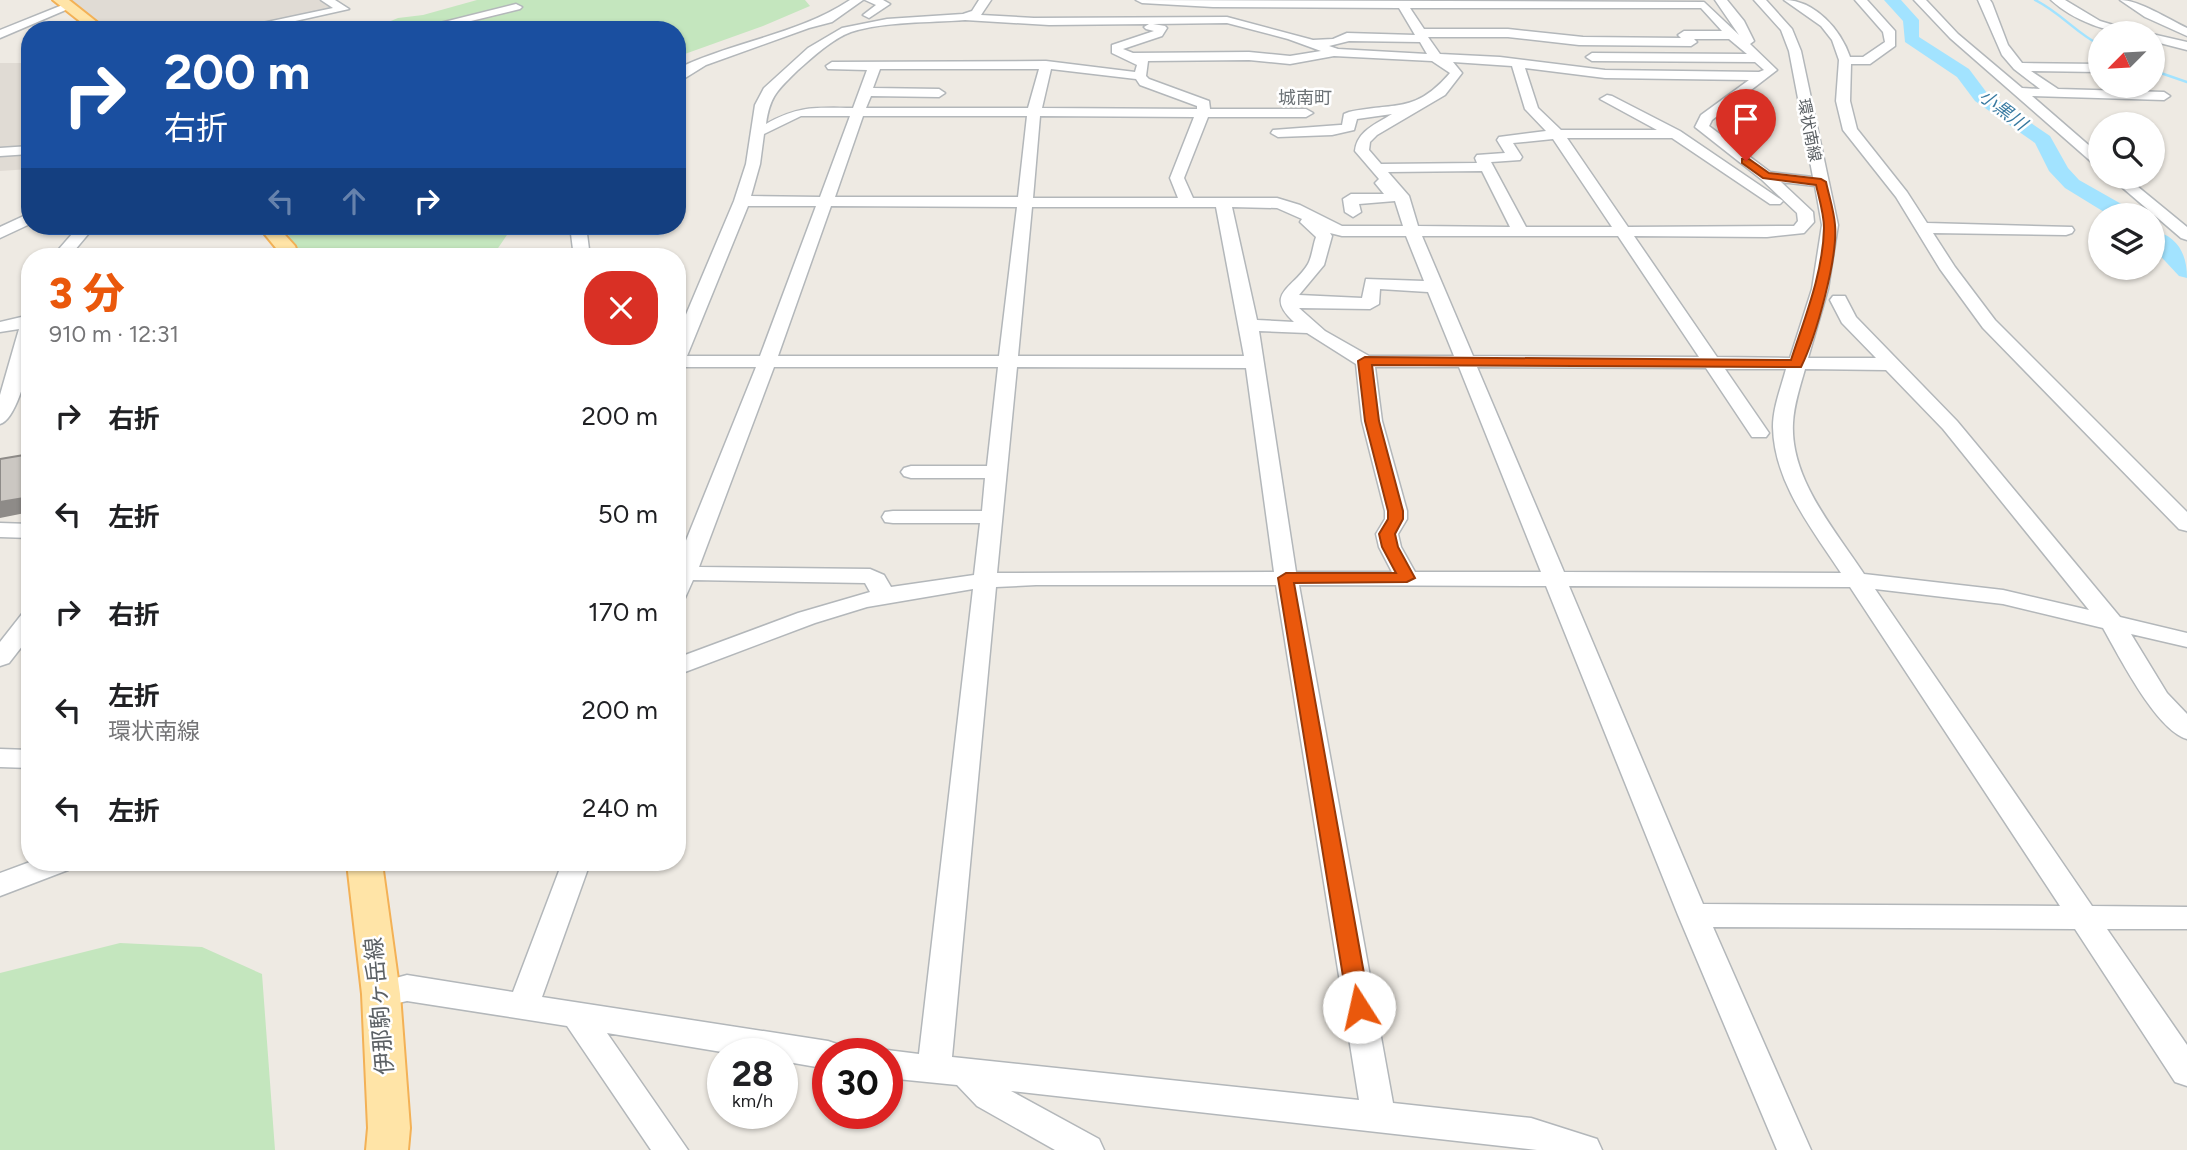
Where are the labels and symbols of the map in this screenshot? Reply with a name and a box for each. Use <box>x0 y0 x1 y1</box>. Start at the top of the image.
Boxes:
north arrow <box>2088 21 2165 98</box>
water label: 小黒川 <box>1975 85 2033 136</box>
district label: 城南町 <box>1278 87 1332 109</box>
pin <box>1716 89 1776 161</box>
street label: 環状南線 <box>1794 97 1825 163</box>
street label: 伊那駒ヶ岳線 <box>359 936 399 1076</box>
position arrow <box>1322 970 1396 1044</box>
speed limit sign: 30 <box>812 1038 903 1129</box>

